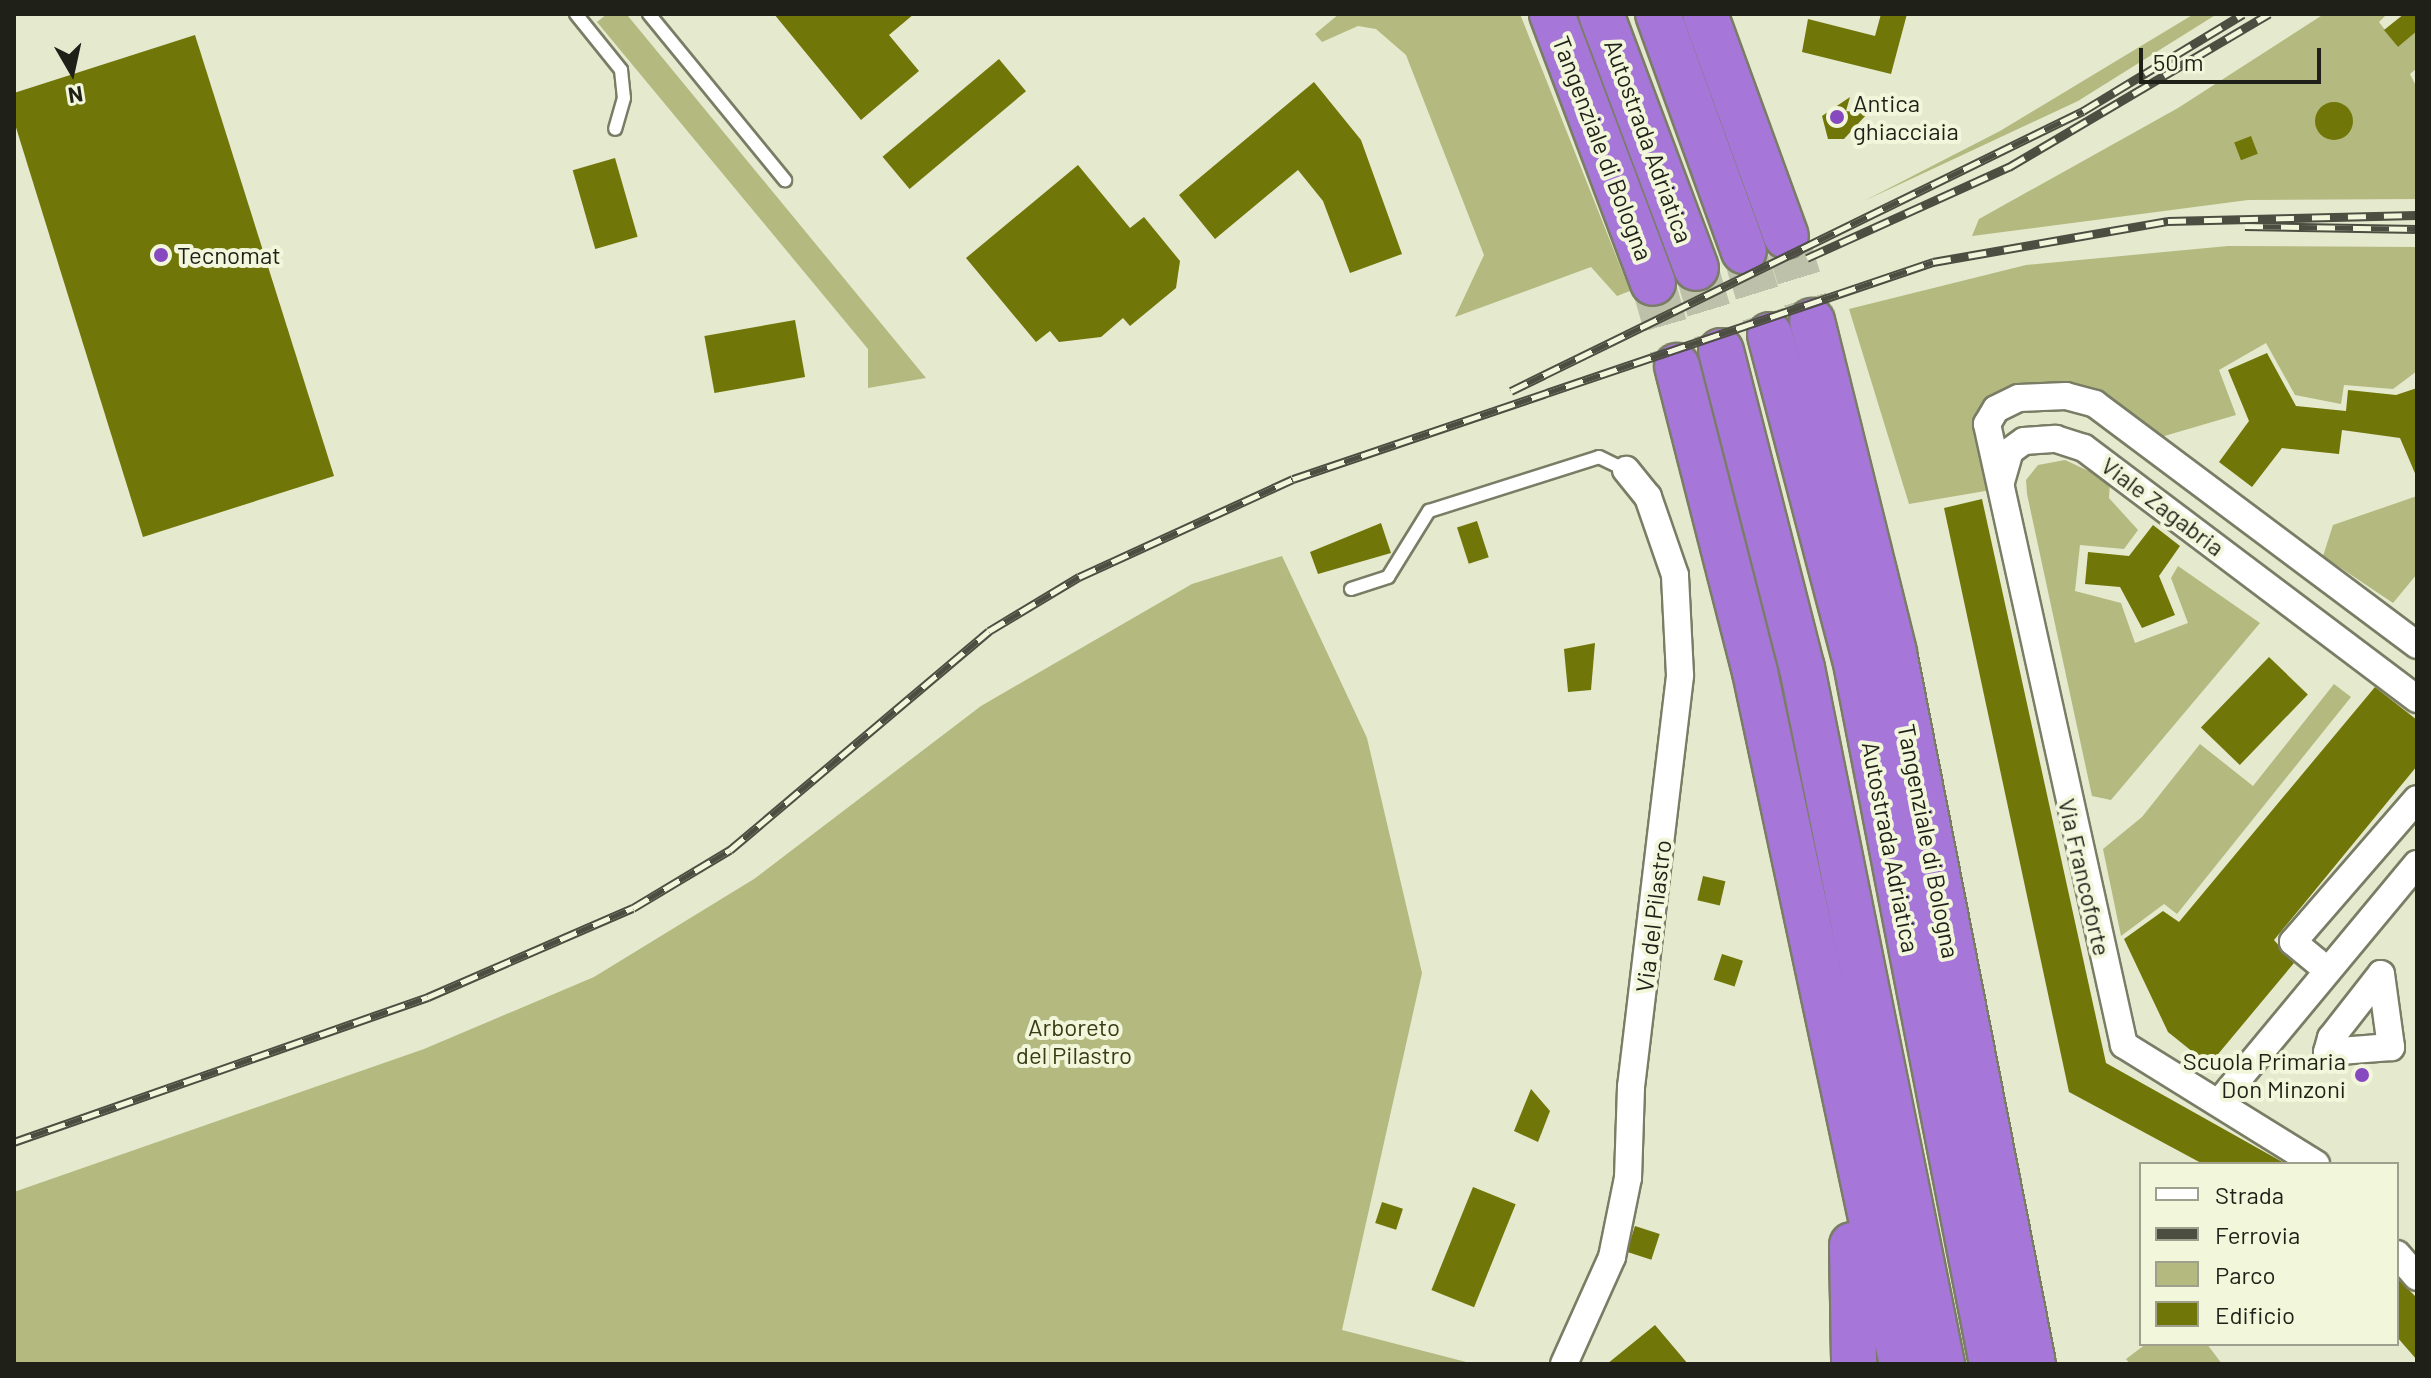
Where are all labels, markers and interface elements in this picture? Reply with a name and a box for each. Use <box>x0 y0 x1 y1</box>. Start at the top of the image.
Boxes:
north arrow <box>32 32 112 112</box>
street label: Tangenziale di Bologna <box>1547 32 1659 264</box>
scale bar <box>2143 32 2325 82</box>
street label: Autostrada Adriatica <box>1599 35 1699 247</box>
text: 50 m <box>2153 47 2204 76</box>
text: N <box>66 82 85 110</box>
place label: Antica ghiacciaia <box>1853 89 1959 145</box>
marker: Antica ghiacciaia <box>1828 108 1846 126</box>
place label: Tecnomat <box>177 241 281 269</box>
marker: Tecnomat <box>152 246 170 264</box>
street label: Viale Zagabria <box>2096 450 2230 562</box>
street label: Tangenziale di Bologna <box>1892 721 1966 961</box>
street label: Autostrada Adriatica <box>1856 739 1926 955</box>
street label: Via Francoforte <box>2053 796 2117 958</box>
street label: Via del Pilastro <box>1629 838 1677 994</box>
park label: Arboreto del Pilastro <box>1016 1013 1132 1069</box>
place label: Scuola Primaria Don Minzoni <box>2183 1047 2346 1103</box>
marker: Scuola Primaria Don Minzoni <box>2353 1066 2371 1084</box>
legend <box>2139 1162 2399 1346</box>
text: Strada <box>2215 1180 2284 1209</box>
text: Ferrovia <box>2215 1220 2300 1249</box>
text: Parco <box>2215 1260 2276 1289</box>
text: Edificio <box>2215 1300 2295 1329</box>

